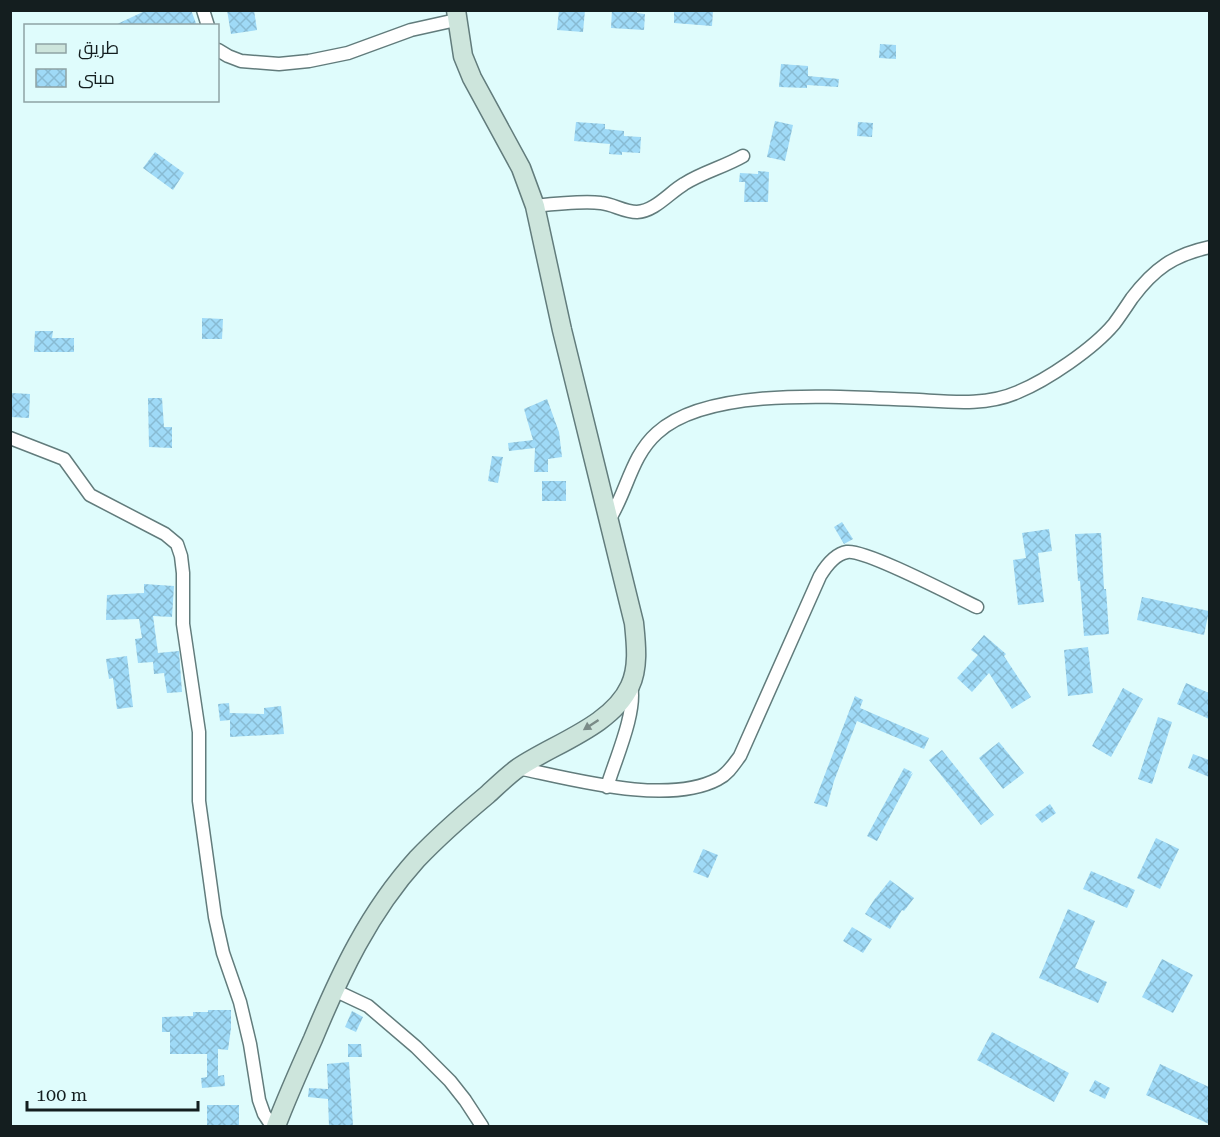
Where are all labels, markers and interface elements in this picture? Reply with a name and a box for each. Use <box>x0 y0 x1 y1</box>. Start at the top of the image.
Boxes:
legend <box>24 24 219 102</box>
text: طريق <box>78 37 119 60</box>
text: مبنى <box>78 67 115 89</box>
one-way arrow <box>582 720 599 731</box>
scale bar <box>27 1074 198 1112</box>
text: 100 m <box>36 1084 87 1105</box>

